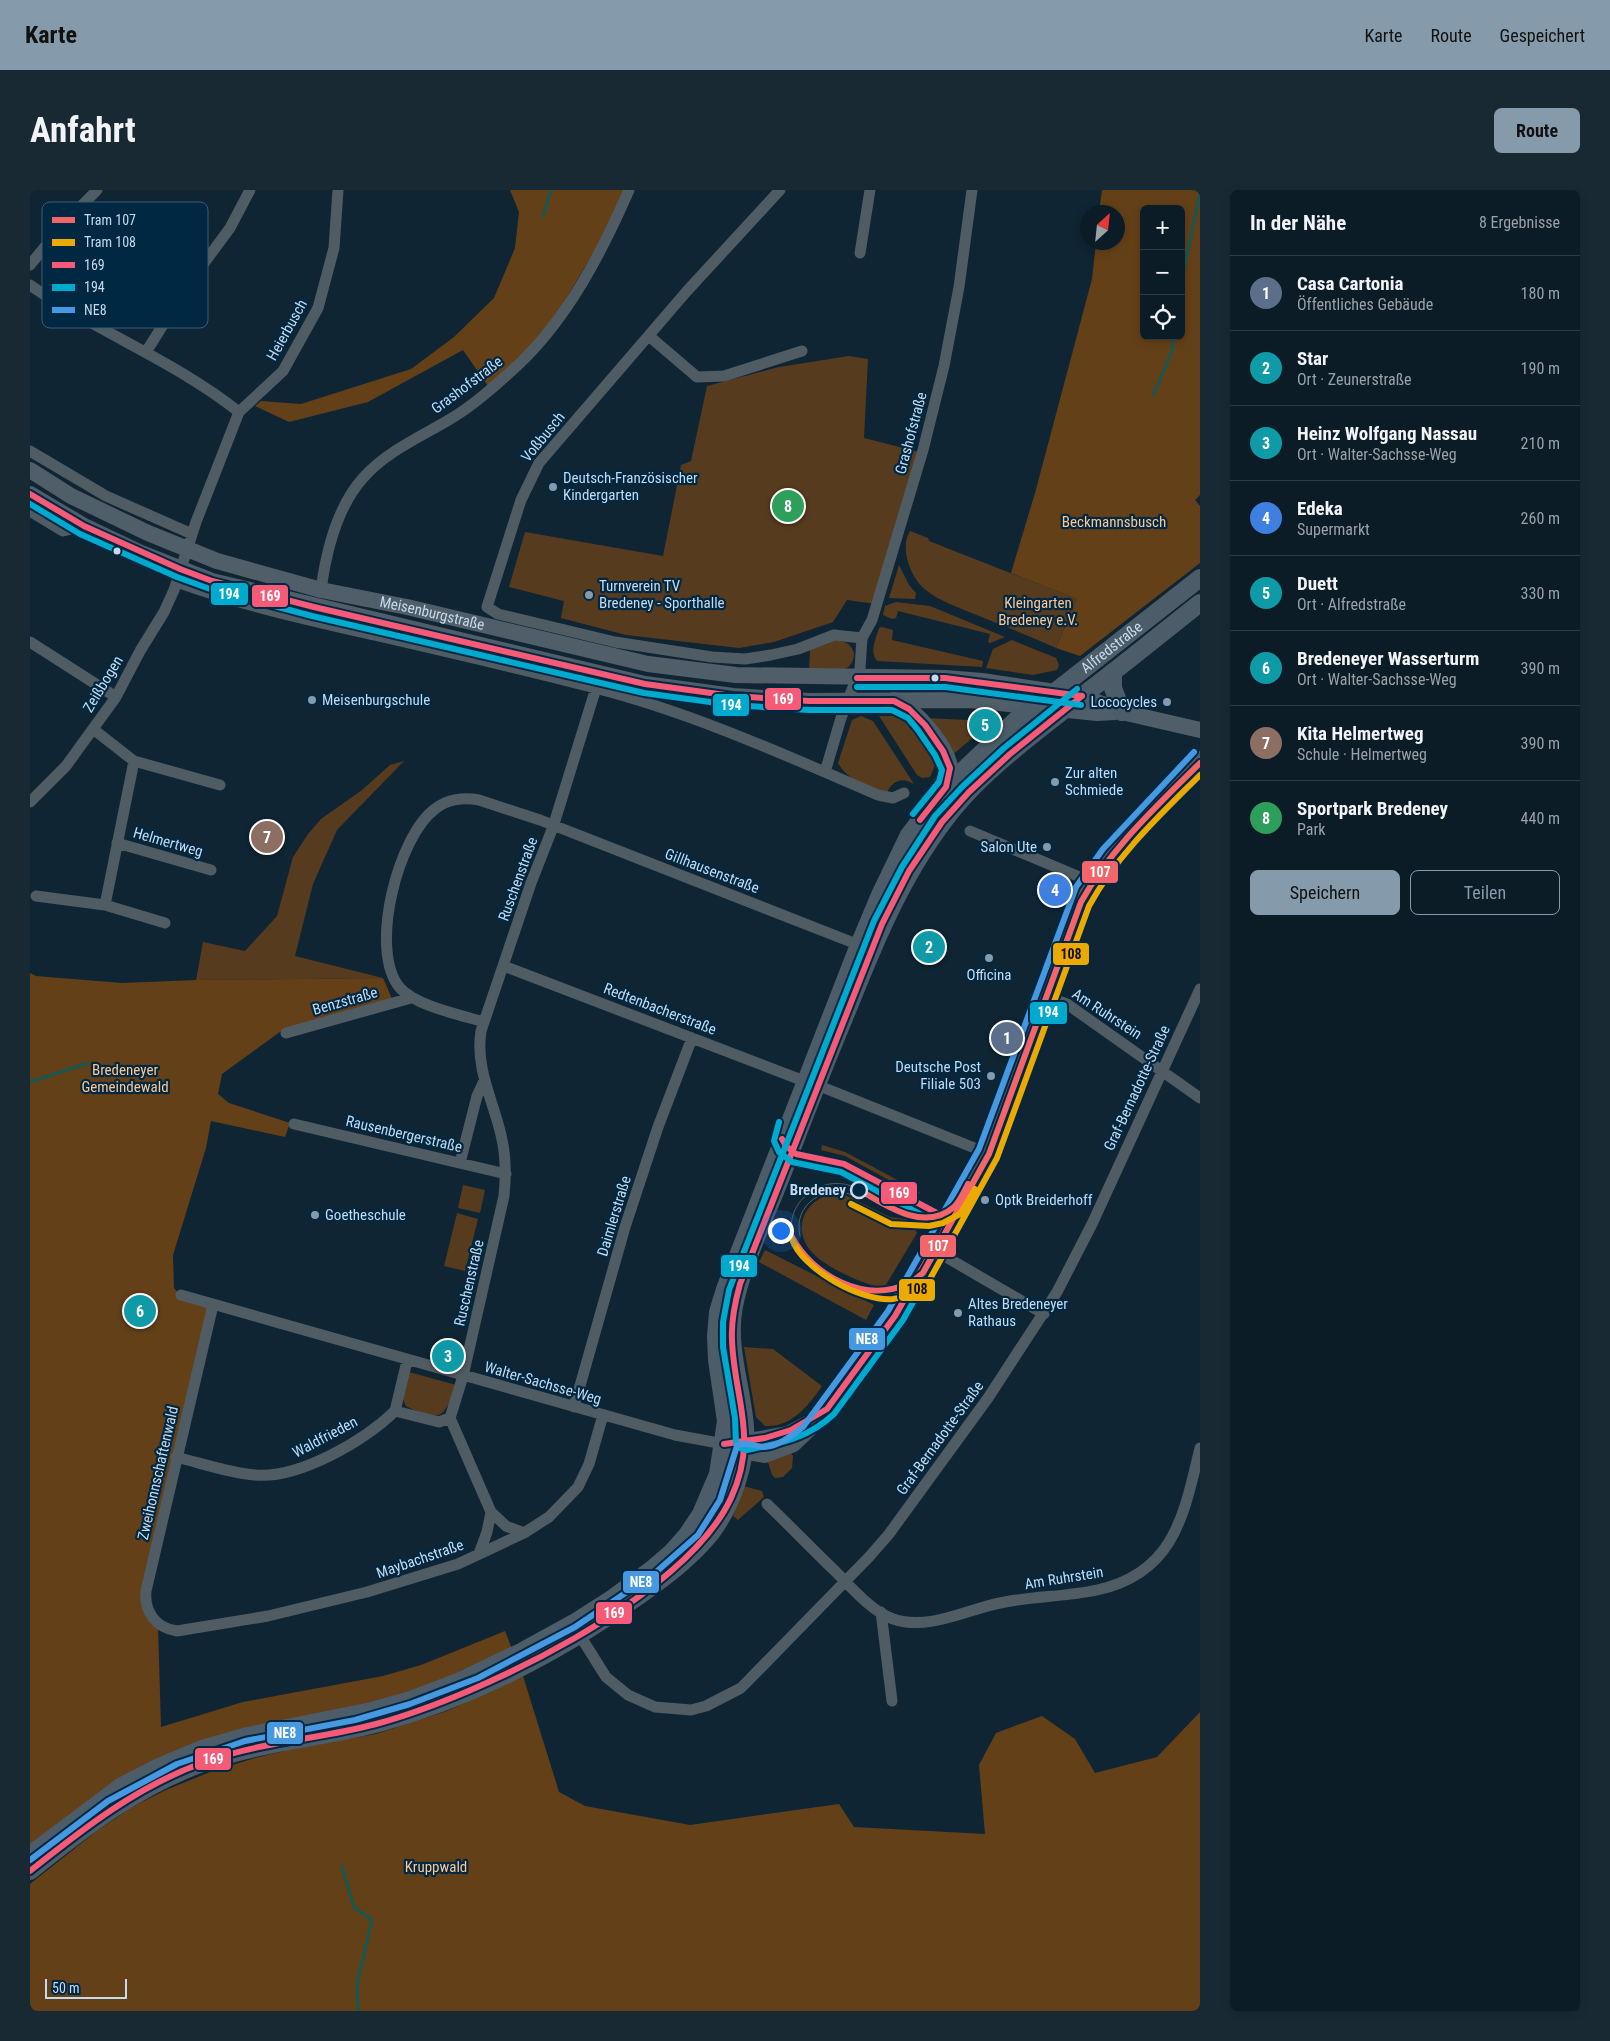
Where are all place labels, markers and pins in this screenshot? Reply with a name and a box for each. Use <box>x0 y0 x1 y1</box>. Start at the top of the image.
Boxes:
place label: Deutsch-Französischer Kindergarten <box>563 469 698 504</box>
marker: Deutsch-Französischer Kindergarten <box>547 481 559 493</box>
pin: 8 <box>772 487 804 525</box>
unlabelled marker <box>112 546 122 556</box>
place label: Turnverein TV Bredeney - Sporthalle <box>599 577 725 612</box>
marker: Turnverein TV Bredeney - Sporthalle <box>583 589 595 601</box>
unlabelled marker <box>930 673 940 683</box>
place label: Meisenburgschule <box>322 691 430 709</box>
place label: Lococycles <box>1091 693 1157 711</box>
marker: Meisenburgschule <box>306 694 318 706</box>
marker: Lococycles <box>1161 696 1173 708</box>
pin: 5 <box>969 706 1001 744</box>
place label: Zur alten Schmiede <box>1065 764 1123 799</box>
marker: Zur alten Schmiede <box>1049 776 1061 788</box>
pin: 7 <box>251 818 283 856</box>
place label: Salon Ute <box>980 838 1037 856</box>
marker: Salon Ute <box>1041 841 1053 853</box>
pin: 4 <box>1039 871 1071 909</box>
pin: 2 <box>913 928 945 966</box>
marker: Officina <box>983 952 995 964</box>
place label: Officina <box>966 966 1012 984</box>
pin: 1 <box>991 1019 1023 1057</box>
place label: Deutsche Post Filiale 503 <box>895 1058 981 1093</box>
marker: Deutsche Post Filiale 503 <box>985 1070 997 1082</box>
place label: Bredeney <box>790 1181 846 1199</box>
marker: Bredeney <box>850 1181 868 1199</box>
place label: Optk Breiderhoff <box>995 1191 1093 1209</box>
marker: Optk Breiderhoff <box>979 1194 991 1206</box>
place label: Goetheschule <box>325 1206 406 1224</box>
marker: Goetheschule <box>309 1209 321 1221</box>
pin: 6 <box>124 1292 156 1330</box>
place label: Altes Bredeneyer Rathaus <box>968 1295 1068 1330</box>
marker: Altes Bredeneyer Rathaus <box>952 1307 964 1319</box>
pin: 3 <box>432 1337 464 1375</box>

